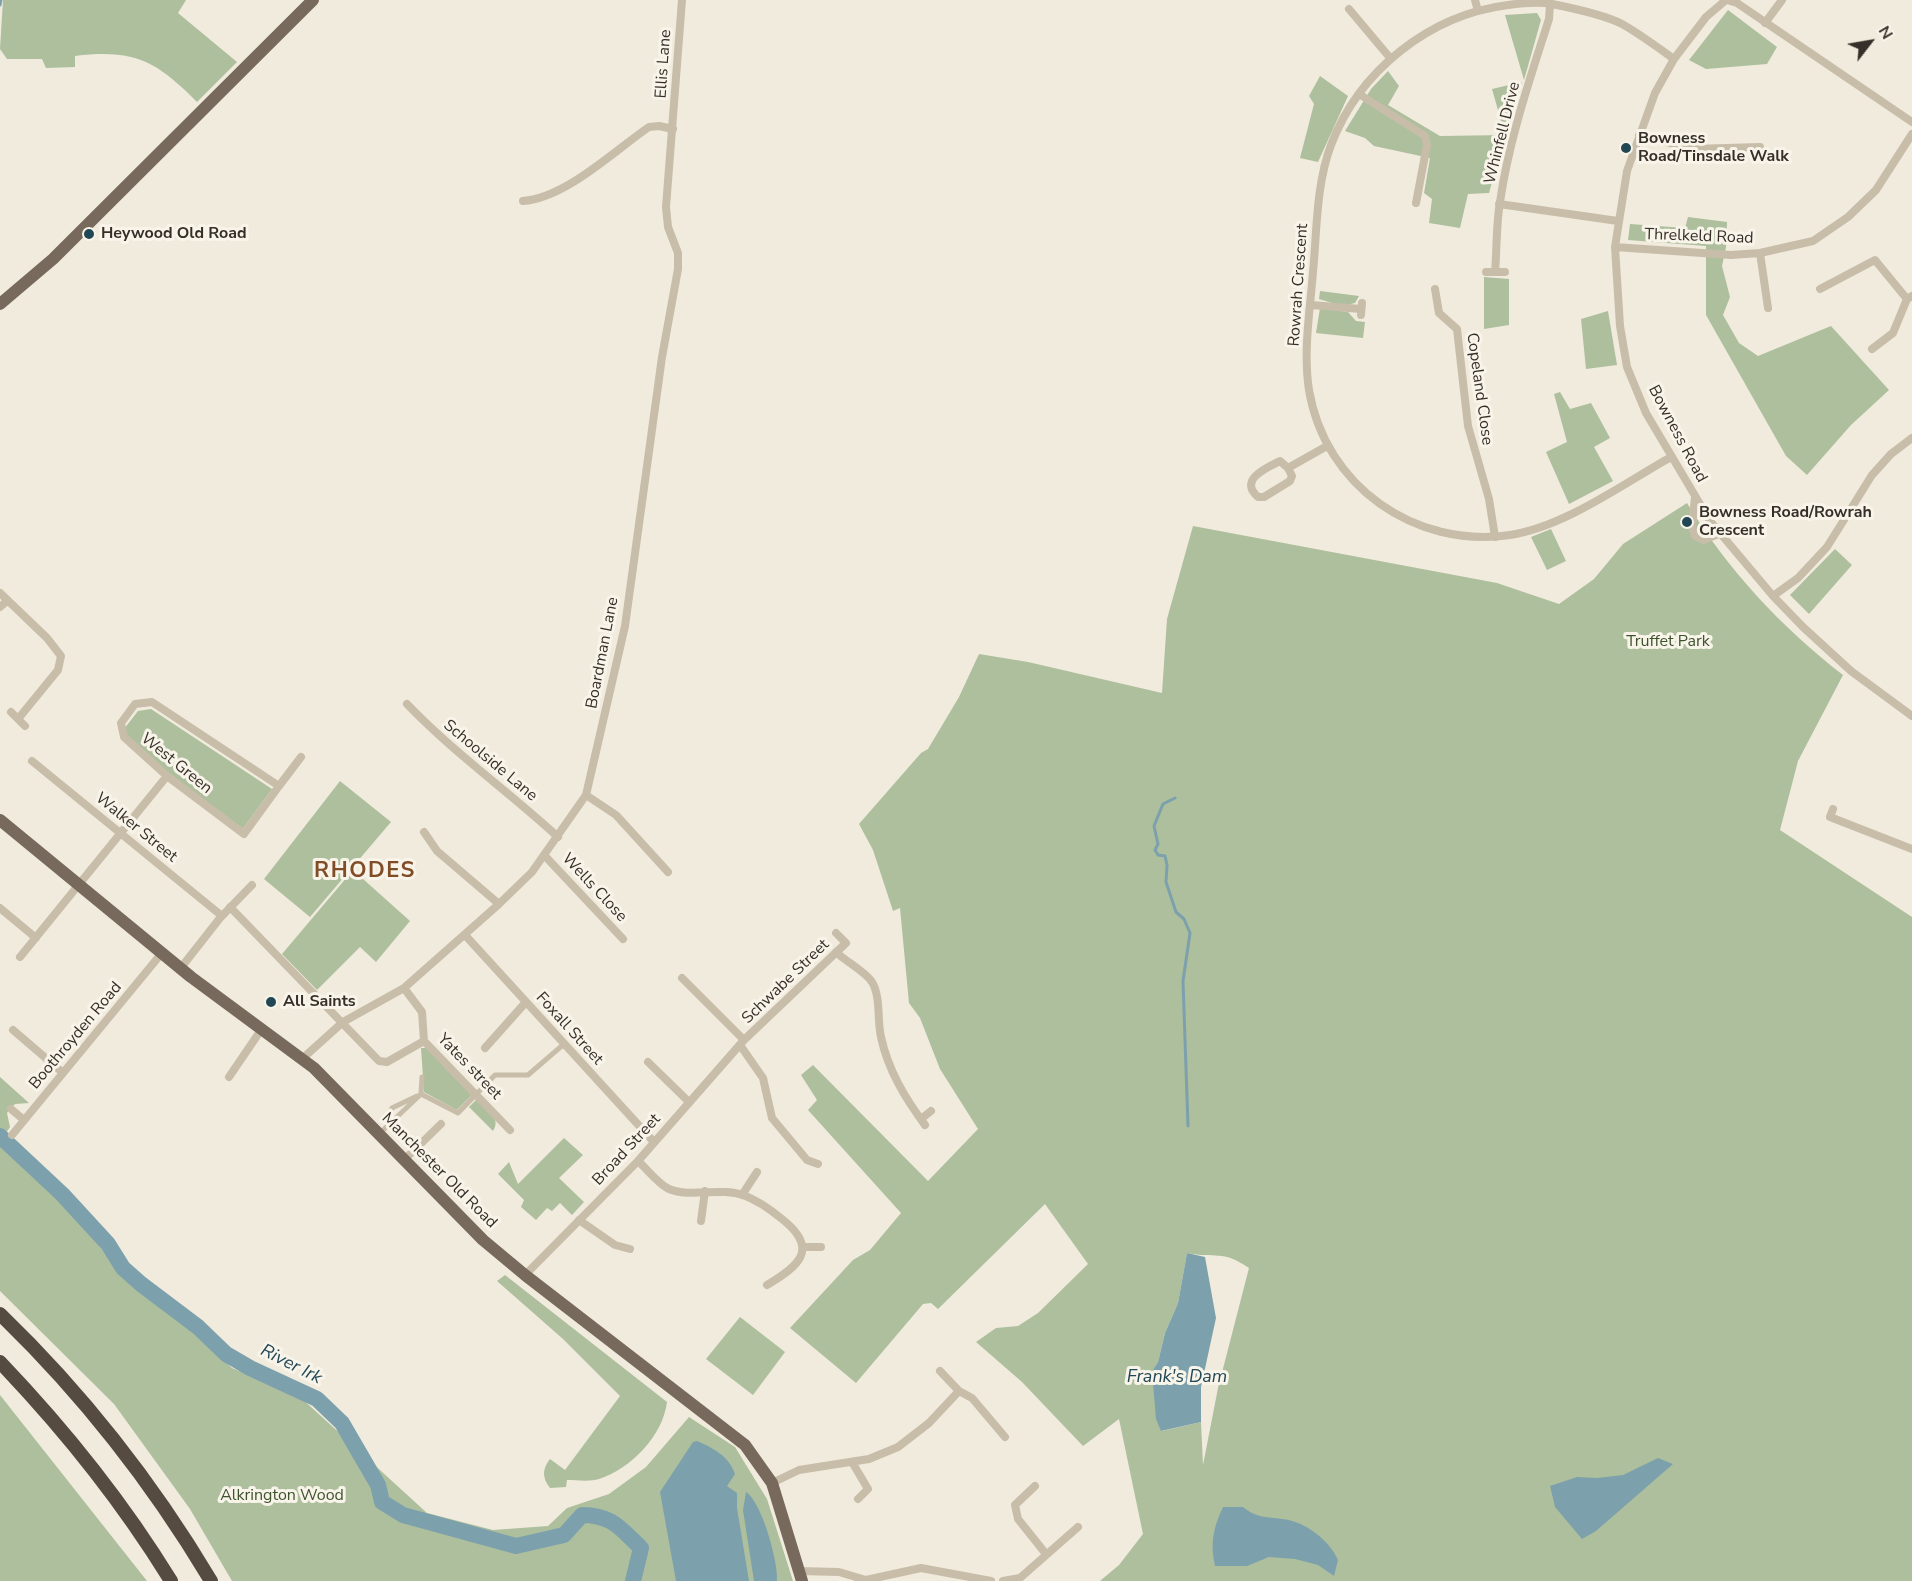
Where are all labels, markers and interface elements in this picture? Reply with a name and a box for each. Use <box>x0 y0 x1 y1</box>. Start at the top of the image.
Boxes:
north arrow <box>1840 12 1900 72</box>
text: N <box>1873 22 1898 44</box>
street label: Ellis Lane <box>652 29 676 99</box>
street label: Whinfell Drive <box>1481 80 1525 186</box>
place label: Bowness Road/Tinsdale Walk <box>1638 129 1789 167</box>
marker: Bowness Road/Tinsdale Walk <box>1619 141 1633 155</box>
street label: Rowrah Crescent <box>1285 223 1313 347</box>
place label: Heywood Old Road <box>101 224 247 244</box>
street label: Threlkeld Road <box>1644 225 1754 249</box>
marker: Heywood Old Road <box>82 227 96 241</box>
street label: Copeland Close <box>1462 332 1496 446</box>
street label: Bowness Road <box>1643 382 1711 486</box>
place label: Bowness Road/Rowrah Crescent <box>1699 503 1872 541</box>
marker: Bowness Road/Rowrah Crescent <box>1680 515 1694 529</box>
street label: Boardman Lane <box>583 596 623 710</box>
park label: Truffet Park <box>1626 632 1710 652</box>
street label: Schoolside Lane <box>439 716 541 806</box>
street label: West Green <box>137 730 215 798</box>
street label: Walker Street <box>91 789 181 867</box>
street label: Wells Close <box>557 850 631 926</box>
district label: RHODES <box>314 859 416 885</box>
street label: Schwabe Street <box>738 936 834 1028</box>
street label: Boothroyden Road <box>26 979 126 1093</box>
street label: Foxall Street <box>531 989 607 1069</box>
place label: All Saints <box>283 992 356 1012</box>
marker: All Saints <box>264 995 278 1009</box>
street label: Yates street <box>433 1030 505 1104</box>
street label: Manchester Old Road <box>377 1109 501 1233</box>
street label: Broad Street <box>589 1110 665 1190</box>
water label: River Irk <box>257 1340 325 1390</box>
water label: Frank's Dam <box>1127 1367 1227 1389</box>
park label: Alkrington Wood <box>220 1486 344 1506</box>

